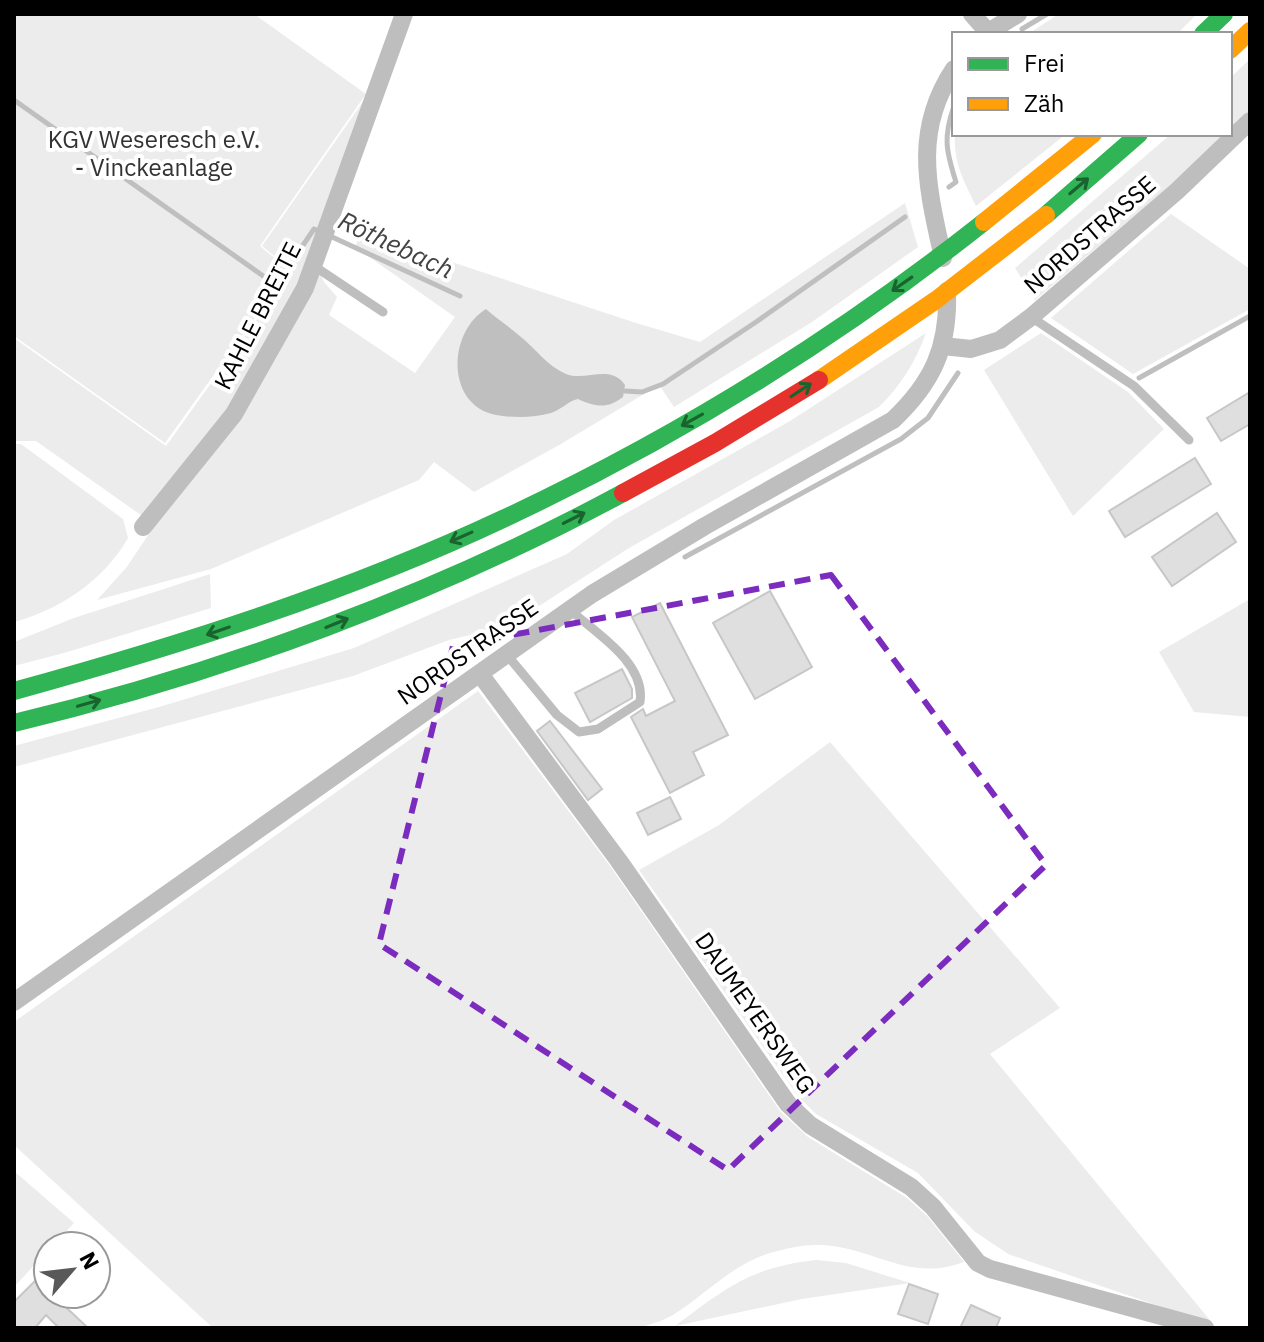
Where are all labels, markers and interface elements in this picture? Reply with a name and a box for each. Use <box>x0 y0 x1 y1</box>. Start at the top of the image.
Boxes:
legend <box>952 32 1232 136</box>
text: Frei <box>1024 47 1065 79</box>
text: Zäh <box>1024 87 1064 119</box>
park label: KGV Weseresch e.V. - Vinckeanlage <box>48 123 260 183</box>
street label: NORDSTRASSE <box>1017 168 1162 301</box>
one-way arrow <box>1068 177 1089 195</box>
water label: Röthebach <box>333 203 460 286</box>
street label: KAHLE BREITE <box>206 236 308 395</box>
one-way arrow <box>892 275 913 292</box>
one-way arrow <box>789 382 811 399</box>
one-way arrow <box>681 413 705 428</box>
one-way arrow <box>562 509 586 525</box>
one-way arrow <box>449 530 473 545</box>
street label: NORDSTRASSE <box>391 591 544 712</box>
one-way arrow <box>324 615 348 629</box>
one-way arrow <box>206 625 231 640</box>
one-way arrow <box>76 695 102 710</box>
street label: DAUMEYERSWEG <box>688 926 823 1099</box>
north arrow <box>32 1230 112 1310</box>
text: N <box>74 1247 107 1274</box>

